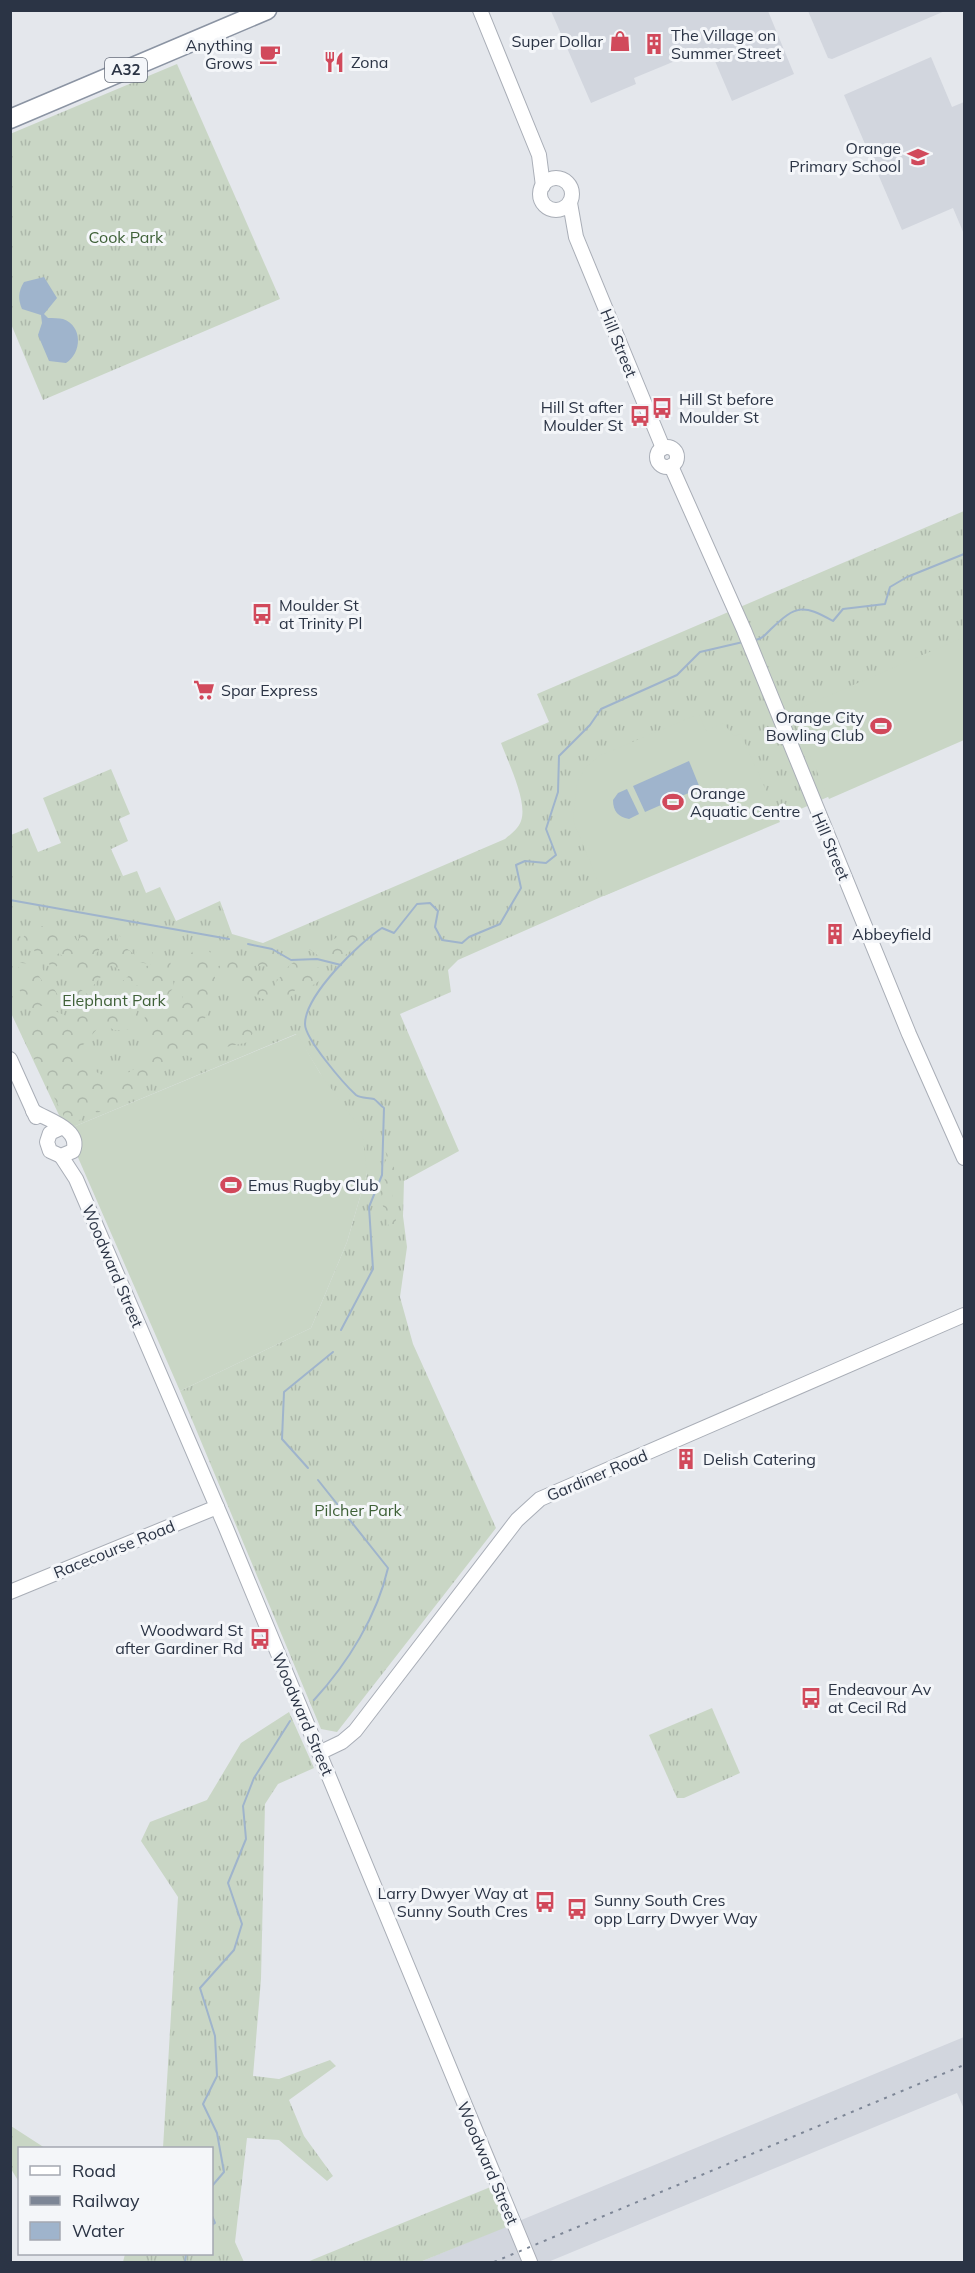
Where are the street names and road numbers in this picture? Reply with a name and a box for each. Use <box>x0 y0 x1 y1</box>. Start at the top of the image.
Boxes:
road number: A32 <box>105 58 147 82</box>
street label: Hill Street <box>596 306 642 381</box>
street label: Hill Street <box>808 809 854 883</box>
street label: Woodward Street <box>78 1201 148 1331</box>
street label: Gardiner Road <box>544 1445 650 1505</box>
street label: Racecourse Road <box>50 1516 178 1582</box>
street label: Woodward Street <box>268 1649 338 1779</box>
street label: Woodward Street <box>453 2098 523 2228</box>

